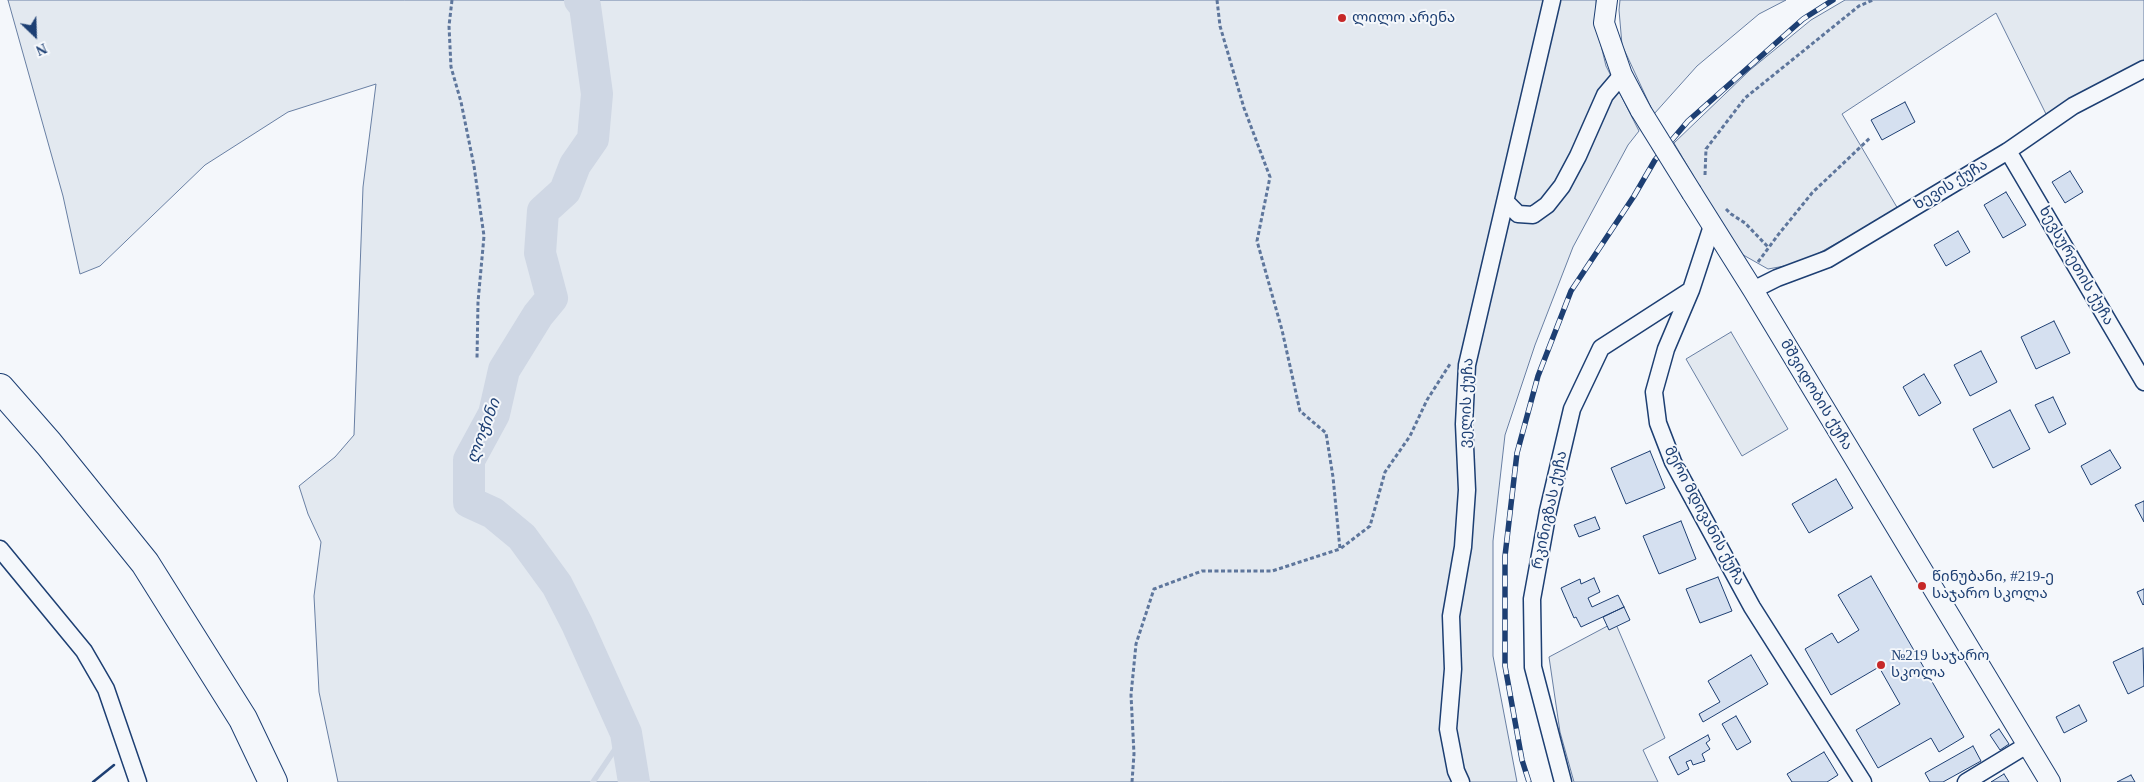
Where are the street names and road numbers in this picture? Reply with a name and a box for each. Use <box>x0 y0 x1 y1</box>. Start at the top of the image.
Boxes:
street label: ხევის ქუჩა <box>1911 156 1991 214</box>
street label: ხევსურეთის ქუჩა <box>2035 203 2117 329</box>
street label: მშვიდობის ქუჩა <box>1776 336 1856 454</box>
street label: ველის ქუჩა <box>1456 358 1478 448</box>
street label: მერი მდივანის ქუჩა <box>1660 443 1748 589</box>
street label: რკინიგზას ქუჩა <box>1529 449 1571 571</box>

